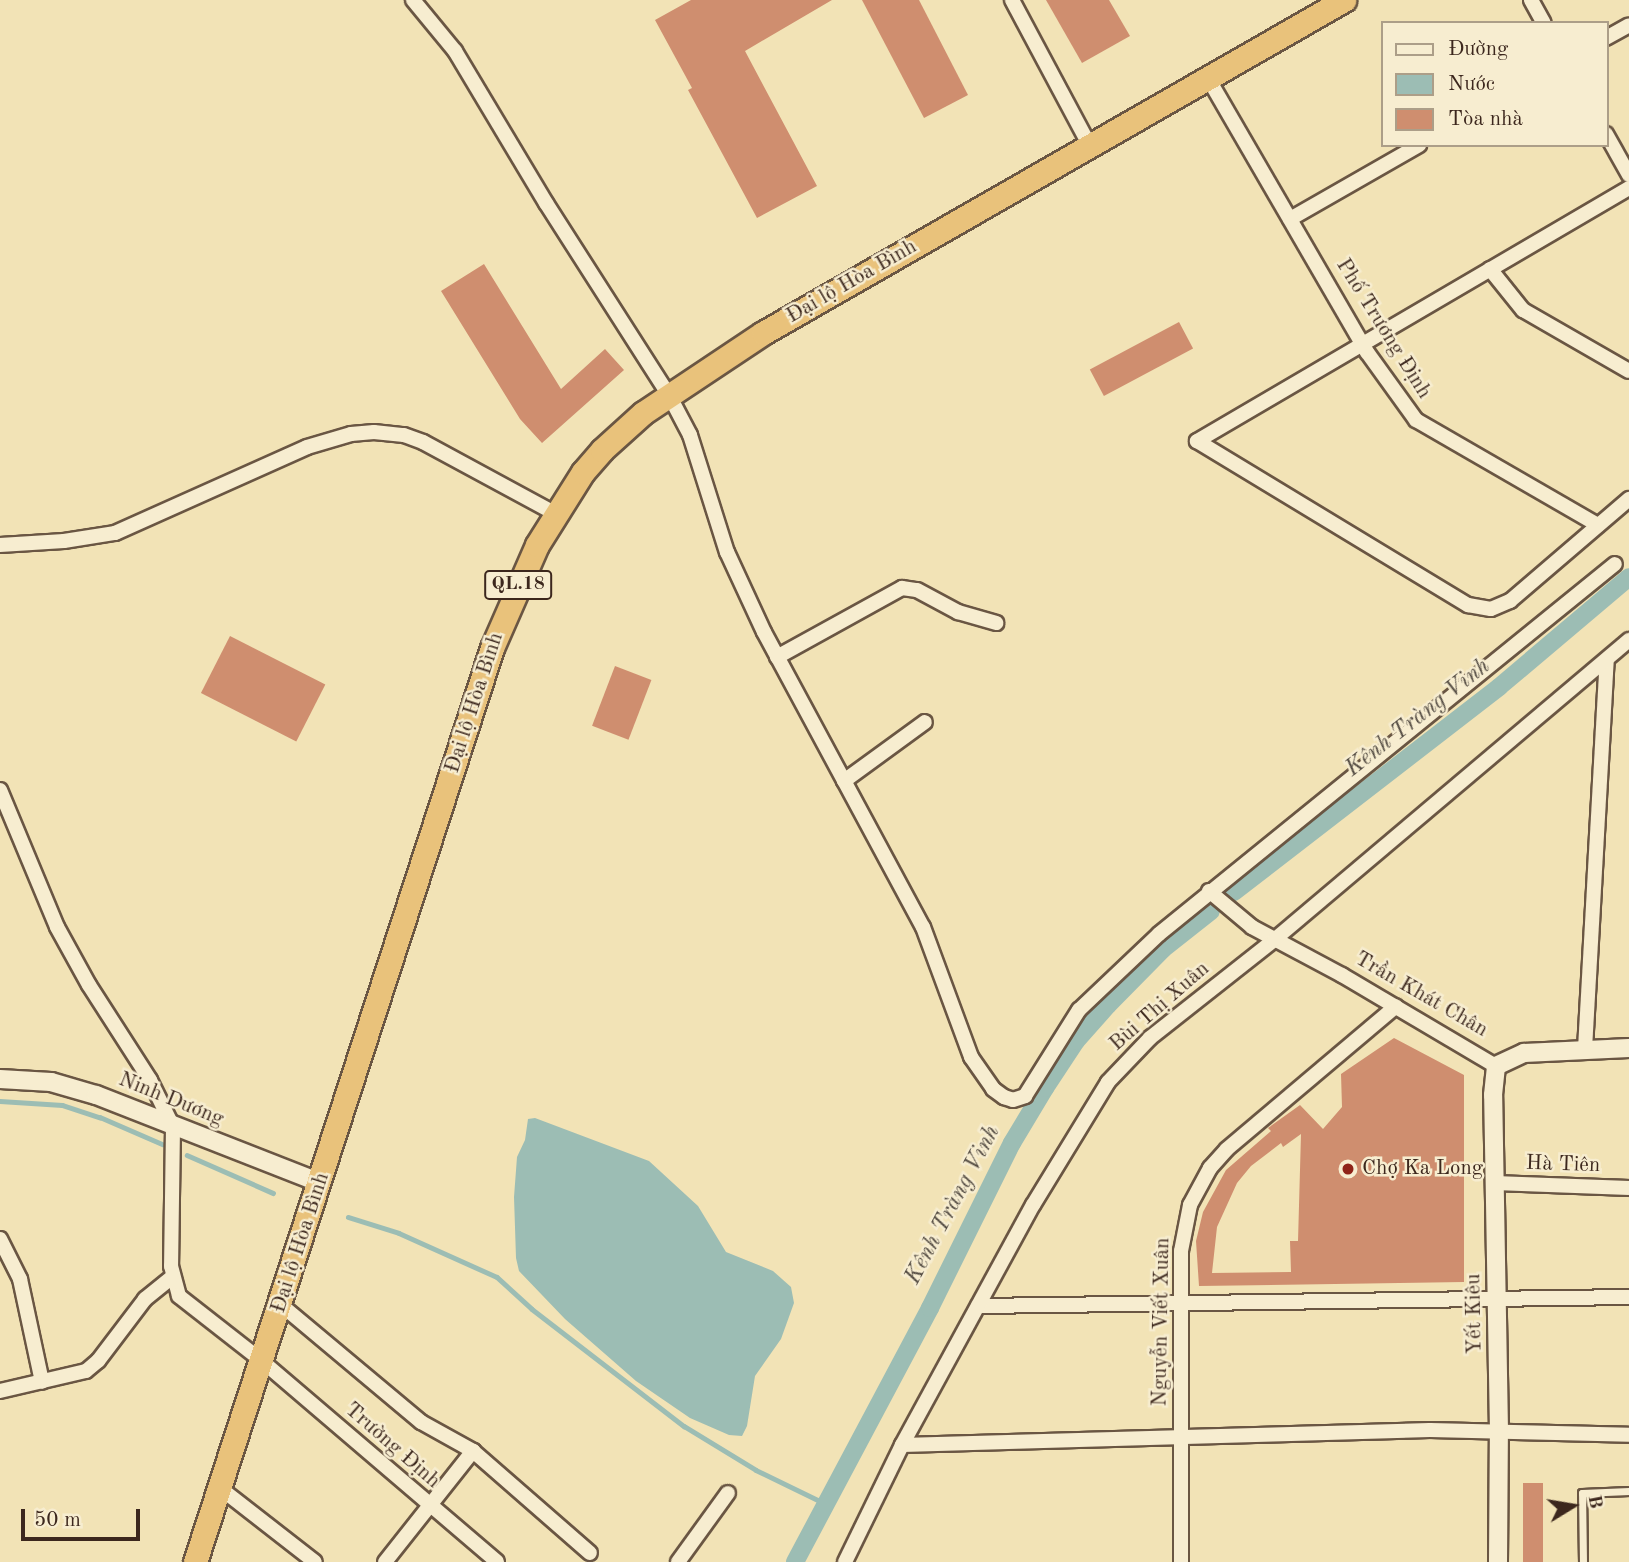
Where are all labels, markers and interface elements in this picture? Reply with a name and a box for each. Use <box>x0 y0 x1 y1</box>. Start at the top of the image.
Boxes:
legend <box>1380 21 1608 147</box>
text: Đường <box>1448 39 1508 60</box>
text: Nước <box>1448 74 1495 95</box>
text: Tòa nhà <box>1448 109 1523 130</box>
street label: Đại lộ Hòa Bình <box>782 235 922 329</box>
street label: Phố Trương Định <box>1330 254 1436 404</box>
road number: QL.18 <box>483 570 553 600</box>
street label: Đại lộ Hòa Bình <box>440 630 510 776</box>
water label: Kênh Tràng Vinh <box>1340 653 1496 783</box>
street label: Trần Khát Chân <box>1350 947 1492 1043</box>
street label: Bùi Thị Xuân <box>1105 957 1215 1057</box>
street label: Ninh Dương <box>115 1067 227 1133</box>
water label: Kênh Tràng Vinh <box>899 1121 1007 1289</box>
street label: Hà Tiên <box>1525 1151 1601 1179</box>
place label: Chợ Ka Long <box>1362 1156 1483 1182</box>
marker: Chợ Ka Long <box>1340 1161 1356 1177</box>
street label: Đại lộ Hòa Bình <box>266 1170 336 1316</box>
street label: Nguyễn Viết Xuân <box>1148 1237 1176 1407</box>
street label: Yết Kiêu <box>1462 1273 1488 1355</box>
street label: Trường Định <box>339 1398 445 1494</box>
north arrow <box>1538 1471 1608 1541</box>
text: B <box>1583 1493 1605 1510</box>
scale bar <box>24 1496 144 1540</box>
text: 50 m <box>34 1510 81 1531</box>

